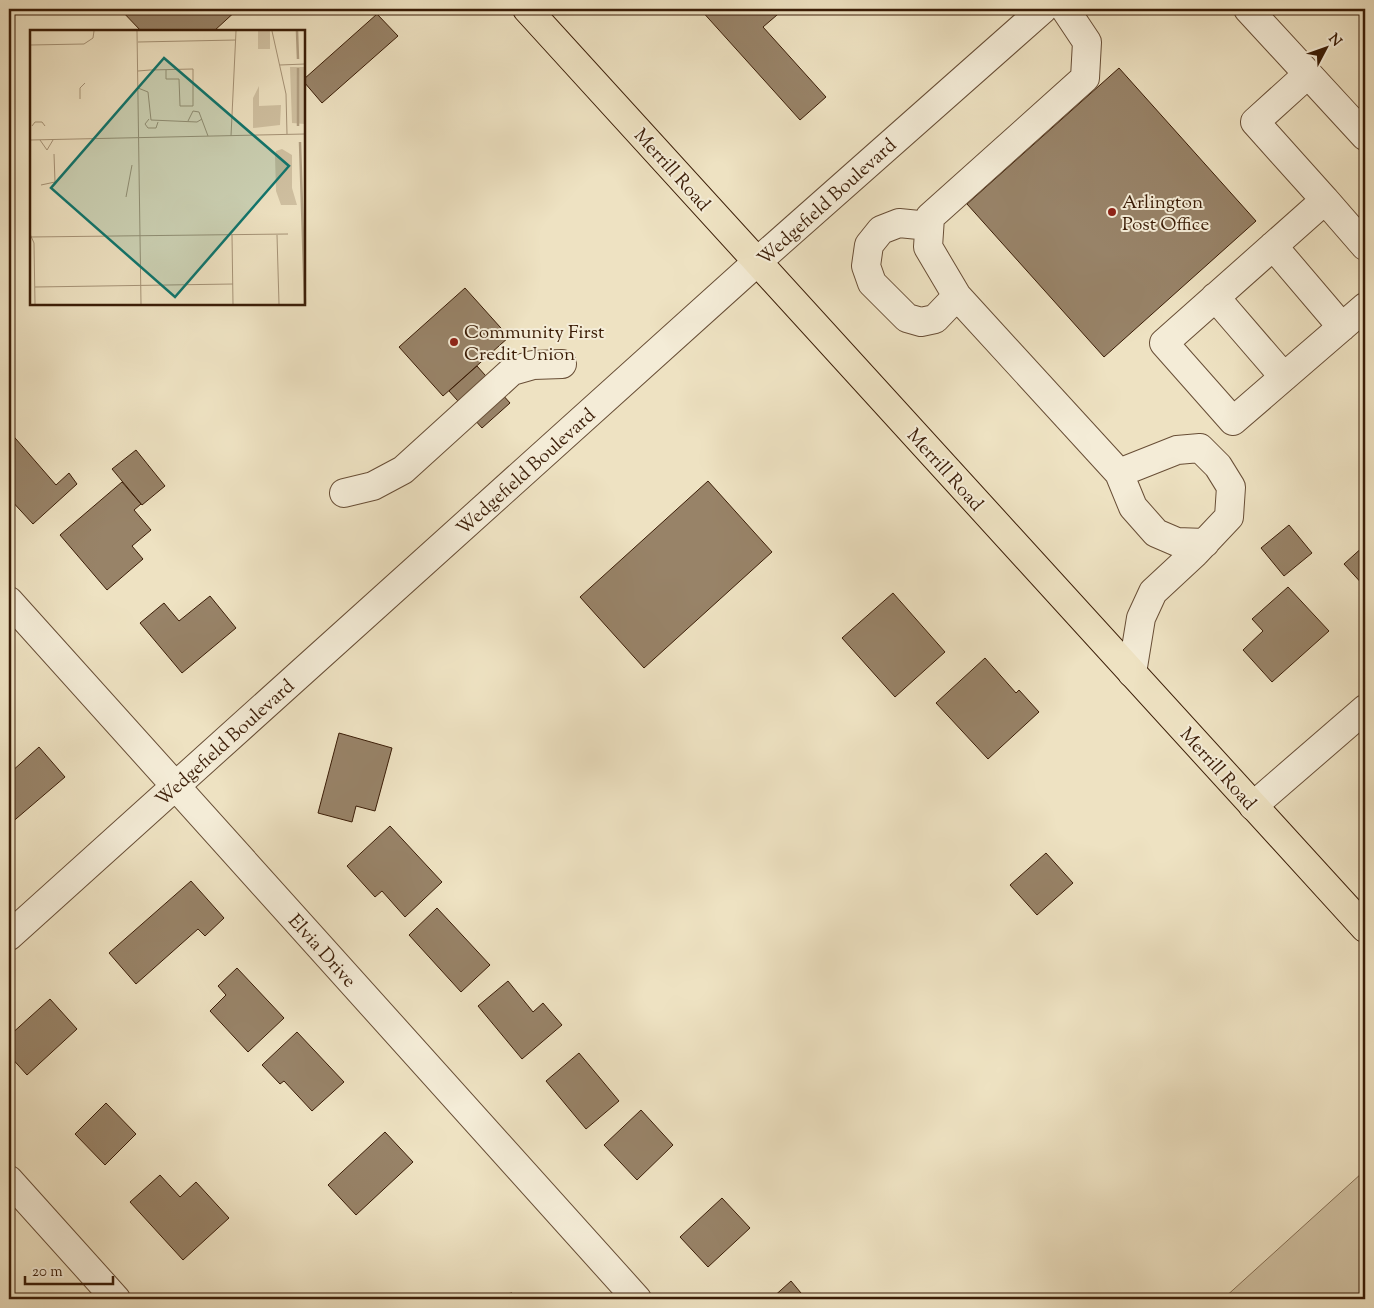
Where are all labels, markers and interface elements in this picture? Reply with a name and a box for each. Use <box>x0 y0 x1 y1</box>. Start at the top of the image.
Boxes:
north arrow <box>1302 22 1352 72</box>
inset map <box>30 30 305 305</box>
text: N <box>1323 30 1346 52</box>
street label: Merrill Road <box>627 123 716 218</box>
street label: Wedgefield Boulevard <box>752 133 903 273</box>
place label: Arlington Post Office <box>1122 190 1209 239</box>
marker: Arlington Post Office <box>1106 206 1118 218</box>
place label: Community First Credit Union <box>464 320 605 369</box>
marker: Community First Credit Union <box>448 336 460 348</box>
street label: Wedgefield Boulevard <box>451 403 602 543</box>
street label: Merrill Road <box>900 423 989 518</box>
street label: Wedgefield Boulevard <box>150 674 301 814</box>
street label: Merrill Road <box>1173 722 1262 817</box>
street label: Elvia Drive <box>281 909 362 994</box>
scale bar <box>25 1253 112 1285</box>
text: 20 m <box>32 1262 63 1283</box>

